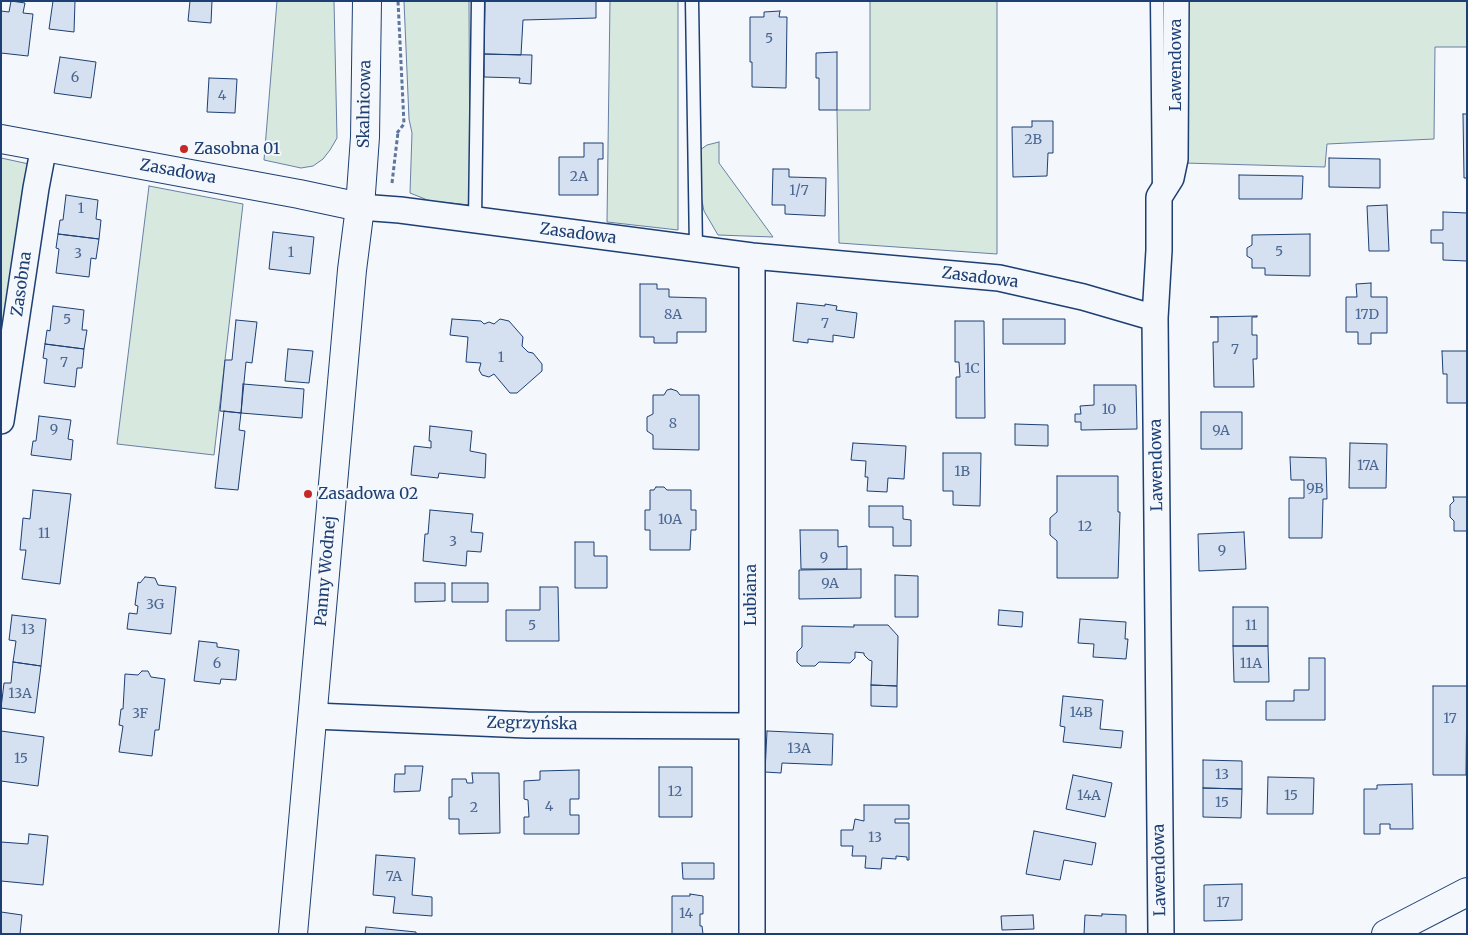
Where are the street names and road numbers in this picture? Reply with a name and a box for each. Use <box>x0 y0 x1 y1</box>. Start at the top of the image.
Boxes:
street label: Lawendowa <box>1166 19 1186 111</box>
street label: Skalnicowa <box>355 60 375 148</box>
street label: Zasadowa <box>138 156 218 188</box>
street label: Zasadowa <box>539 220 617 248</box>
street label: Zasobna <box>8 250 36 318</box>
street label: Zasadowa <box>941 264 1019 292</box>
street label: Lawendowa <box>1147 419 1167 511</box>
street label: Panny Wodnej <box>312 515 340 627</box>
street label: Lubiana <box>741 564 761 626</box>
street label: Zegrzyńska <box>486 714 578 734</box>
street label: Lawendowa <box>1150 824 1170 916</box>

